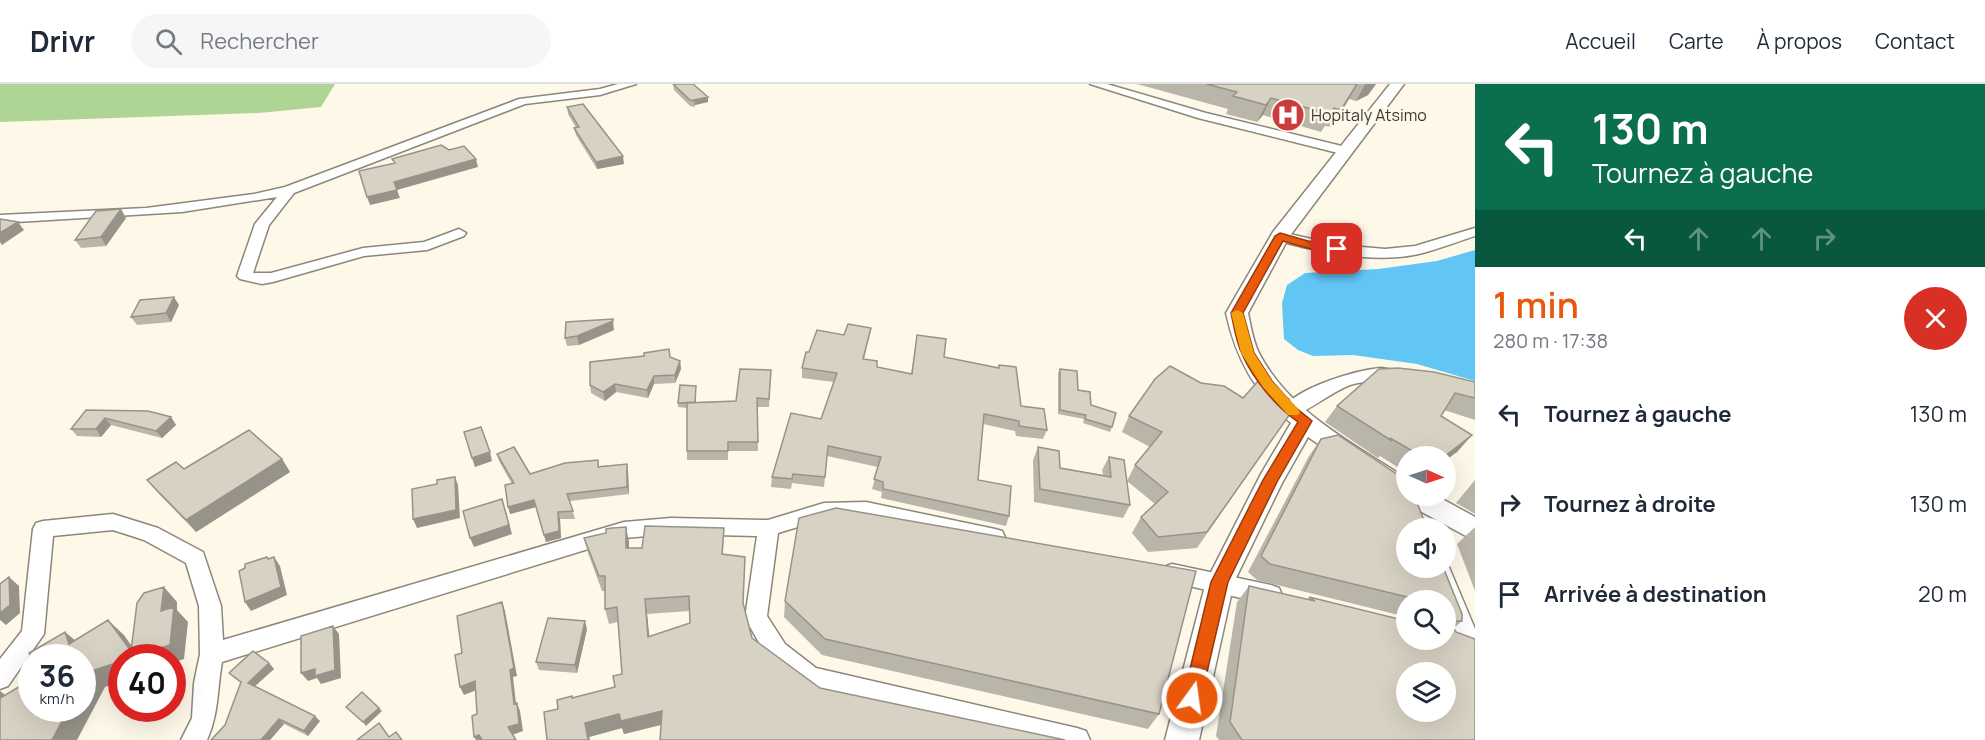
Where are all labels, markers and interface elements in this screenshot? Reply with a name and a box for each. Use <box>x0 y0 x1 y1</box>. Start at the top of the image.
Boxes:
search box <box>131 14 551 68</box>
text: Drivr <box>30 22 95 60</box>
icon: search <box>152 25 185 58</box>
text: Rechercher <box>200 26 319 56</box>
text: Accueil <box>1565 27 1636 55</box>
text: Carte <box>1669 27 1723 55</box>
text: À propos <box>1756 27 1842 55</box>
text: Contact <box>1875 27 1955 55</box>
hospital icon: Hopitaly Atsimo <box>1270 97 1306 133</box>
text: 130 m <box>1592 99 1709 157</box>
place label: Hopitaly Atsimo <box>1311 104 1427 126</box>
icon: left <box>1493 108 1571 186</box>
text: Tournez à gauche <box>1592 154 1813 191</box>
icon: left <box>1619 222 1652 255</box>
icon: ahead <box>1682 222 1715 255</box>
icon: ahead <box>1745 222 1778 255</box>
icon: right <box>1808 222 1841 255</box>
pin <box>1311 223 1362 274</box>
icon: arrive <box>1320 232 1353 265</box>
text: 1 min <box>1493 280 1579 329</box>
button: close <box>1904 287 1967 350</box>
text: 280 m · 17:38 <box>1493 327 1608 354</box>
icon: left <box>1493 398 1526 431</box>
text: Tournez à gauche <box>1544 399 1731 429</box>
text: 130 m <box>1910 399 1967 429</box>
north arrow <box>1396 446 1456 506</box>
map controls <box>1396 446 1456 722</box>
icon: right <box>1493 488 1526 521</box>
text: Tournez à droite <box>1544 489 1716 519</box>
text: 130 m <box>1910 489 1967 519</box>
button: sound <box>1396 518 1456 578</box>
icon: arrive <box>1493 578 1526 611</box>
text: Arrivée à destination <box>1544 579 1767 609</box>
text: 20 m <box>1918 579 1967 609</box>
button: search <box>1396 590 1456 650</box>
speed limit sign: 40 <box>108 644 186 722</box>
text: 36 <box>39 655 75 696</box>
button: layers <box>1396 662 1456 722</box>
position arrow <box>1160 666 1224 730</box>
text: km/h <box>40 688 74 709</box>

